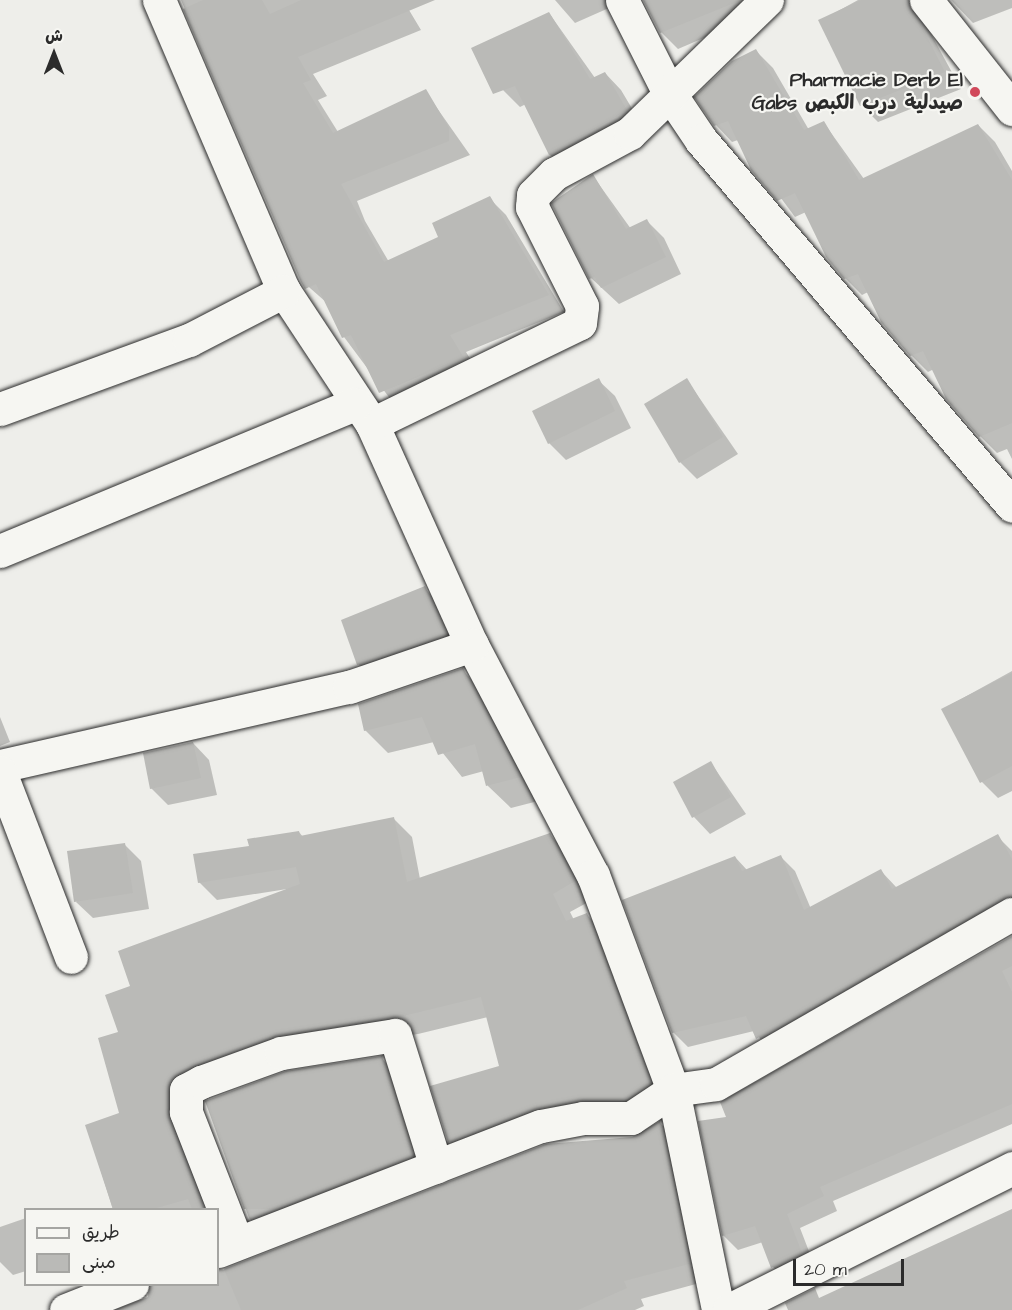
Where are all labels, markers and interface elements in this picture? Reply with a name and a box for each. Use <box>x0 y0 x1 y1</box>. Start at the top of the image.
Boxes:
north arrow <box>24 24 84 84</box>
text: ش <box>45 25 63 47</box>
place label: Pharmacie Derb El Gabs صيدلية درب الكبص <box>752 68 963 115</box>
marker: Pharmacie Derb El Gabs صيدلية درب الكبص <box>968 85 982 99</box>
legend <box>24 1208 219 1286</box>
text: طريق <box>82 1220 120 1245</box>
scale bar <box>796 1247 907 1285</box>
text: مبنى <box>82 1250 116 1275</box>
text: 20 m <box>804 1257 847 1282</box>

